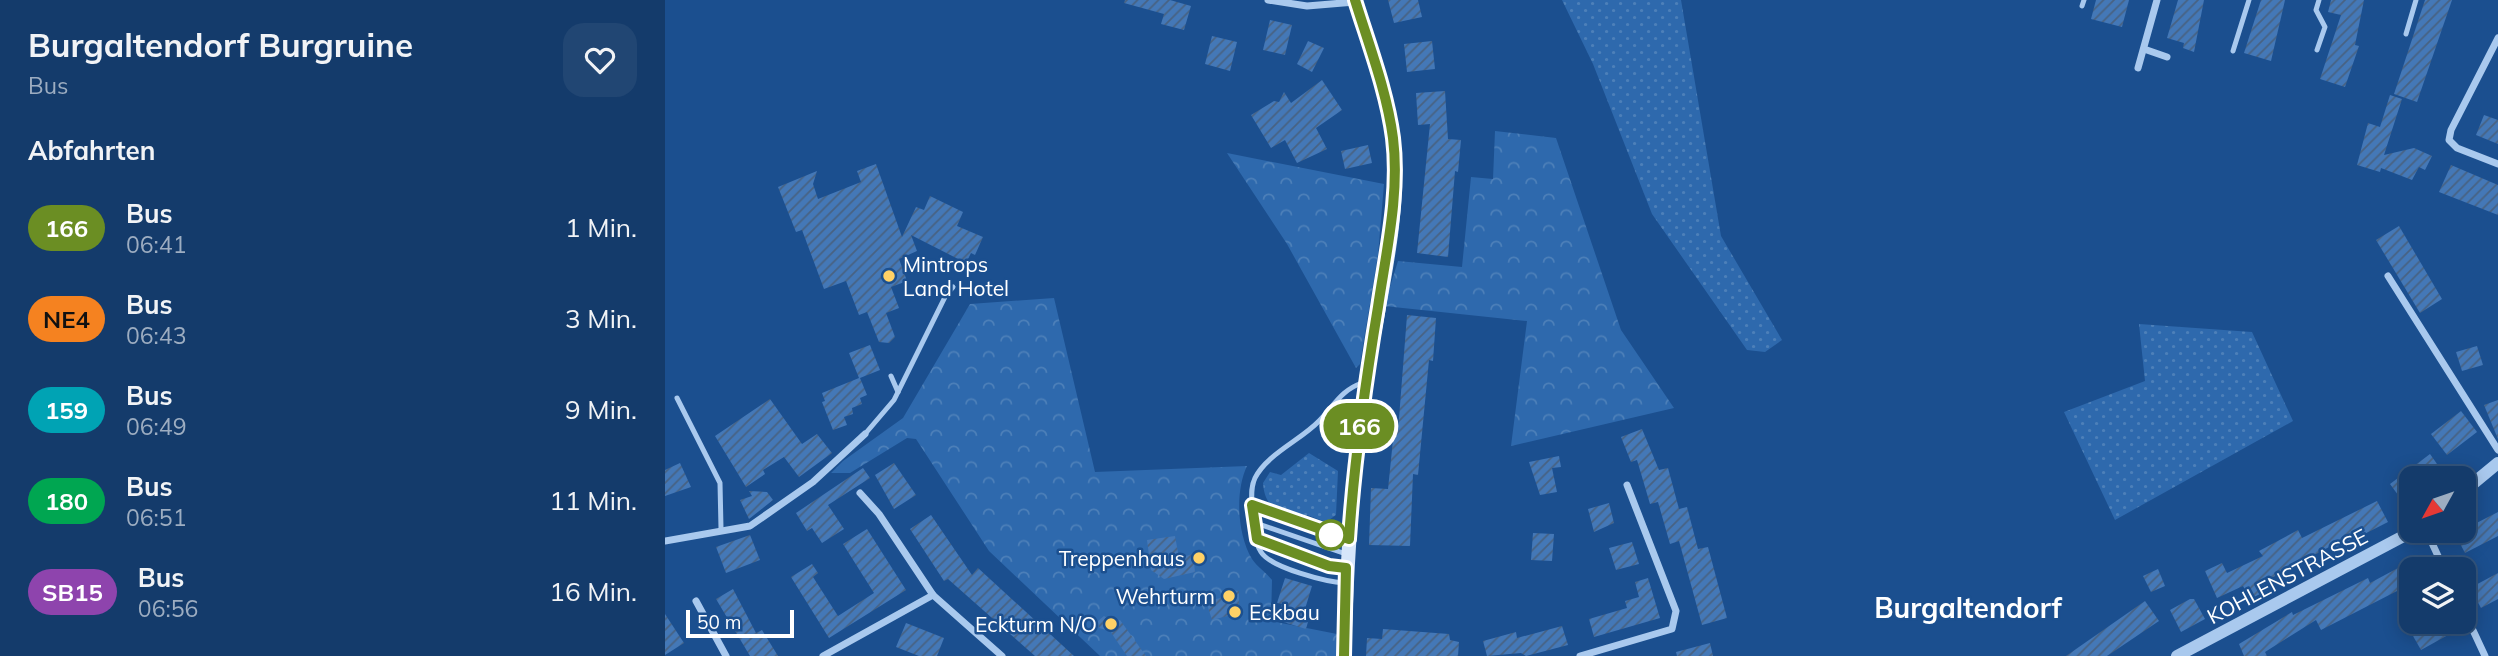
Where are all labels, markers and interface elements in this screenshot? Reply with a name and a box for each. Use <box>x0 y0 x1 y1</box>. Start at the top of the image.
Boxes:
button: heart <box>563 23 637 97</box>
text: Burgaltendorf Burgruine <box>28 24 413 65</box>
text: Bus <box>28 71 68 100</box>
text: Abfahrten <box>28 134 155 167</box>
text: Bus <box>126 197 172 230</box>
text: 1 Min. <box>565 211 637 244</box>
text: 166 <box>45 213 88 243</box>
text: 06:41 <box>126 230 186 259</box>
place label: Mintrops Land Hotel <box>903 251 1009 301</box>
marker: Mintrops Land Hotel <box>881 268 897 284</box>
text: Bus <box>126 288 172 321</box>
text: 3 Min. <box>565 302 637 335</box>
text: NE4 <box>43 304 90 334</box>
text: 06:43 <box>126 321 186 350</box>
text: Bus <box>126 379 172 412</box>
text: 9 Min. <box>565 393 637 426</box>
text: 159 <box>45 395 88 425</box>
line badge: 166 <box>1319 403 1399 449</box>
text: 166 <box>1337 411 1381 441</box>
text: 06:49 <box>126 412 186 441</box>
north arrow <box>2399 466 2476 542</box>
map controls <box>2399 466 2476 634</box>
text: Bus <box>126 470 172 503</box>
text: 11 Min. <box>549 484 637 517</box>
text: 180 <box>45 486 88 516</box>
text: 06:51 <box>126 503 186 532</box>
unlabelled marker <box>1316 520 1346 550</box>
street label: KOHLENSTRASSE <box>2202 523 2372 629</box>
place label: Treppenhaus <box>1059 545 1185 571</box>
marker: Treppenhaus <box>1191 550 1207 566</box>
button: layers <box>2399 557 2476 634</box>
text: Bus <box>138 561 184 594</box>
text: 16 Min. <box>549 575 637 608</box>
text: SB15 <box>42 577 103 607</box>
place label: Wehrturm <box>1115 583 1215 609</box>
marker: Wehrturm <box>1221 588 1237 604</box>
district label: Burgaltendorf <box>1874 590 2062 625</box>
text: 06:56 <box>138 594 198 623</box>
place label: Eckbau <box>1249 599 1320 625</box>
marker: Eckbau <box>1227 604 1243 620</box>
scale bar <box>686 607 795 639</box>
text: 50 m <box>697 610 741 634</box>
place label: Eckturm N/O <box>975 611 1097 637</box>
marker: Eckturm N/O <box>1103 616 1119 632</box>

